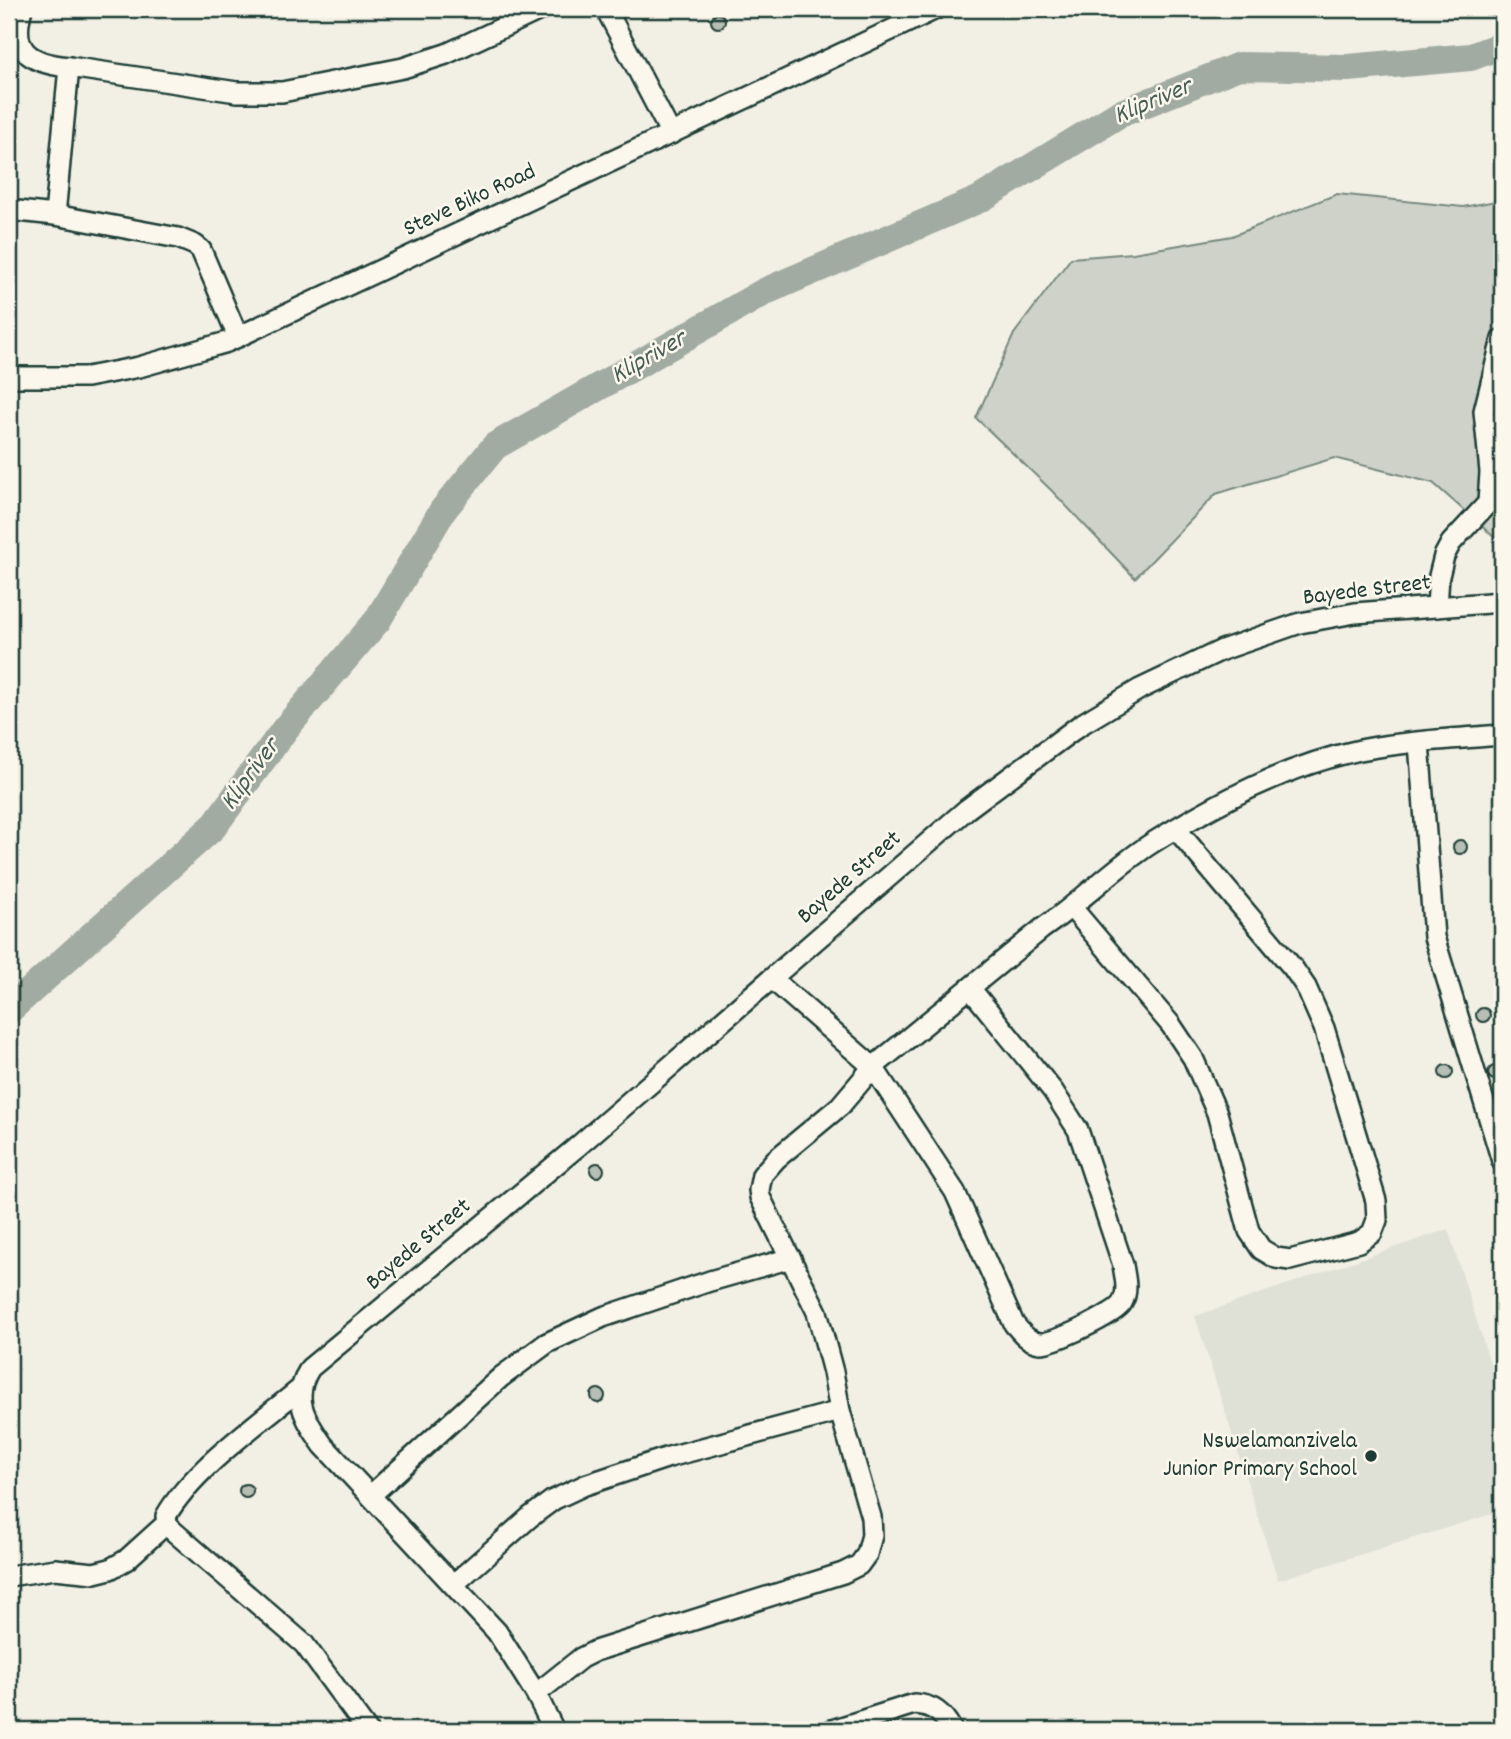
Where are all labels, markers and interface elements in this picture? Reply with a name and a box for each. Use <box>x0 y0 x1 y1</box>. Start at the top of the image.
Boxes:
water label: Klipriver <box>1108 68 1201 135</box>
street label: Steve Biko Road <box>398 155 542 247</box>
water label: Klipriver <box>605 320 696 394</box>
street label: Bayede Street <box>1301 566 1433 616</box>
water label: Klipriver <box>212 729 292 819</box>
street label: Bayede Street <box>790 823 910 933</box>
street label: Bayede Street <box>359 1191 479 1299</box>
place label: Nswelamanzivela Junior Primary School <box>1163 1425 1358 1487</box>
marker: Nswelamanzivela Junior Primary School <box>1363 1448 1379 1464</box>

